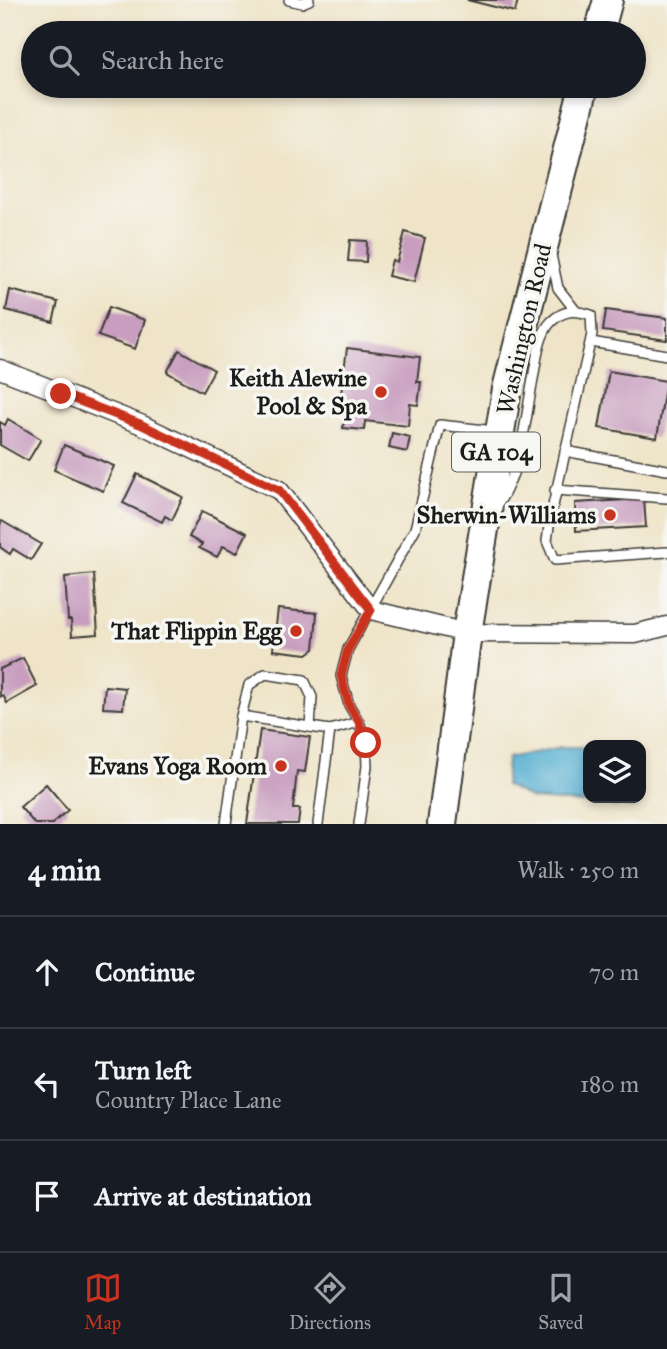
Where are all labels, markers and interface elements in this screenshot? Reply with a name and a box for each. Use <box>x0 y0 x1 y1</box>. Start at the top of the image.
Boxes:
search box <box>21 21 646 98</box>
icon: search <box>45 41 83 79</box>
text: Search here <box>101 44 224 76</box>
street label: Washington Road <box>490 241 558 417</box>
place label: Keith Alewine Pool & Spa <box>229 363 368 421</box>
route end <box>45 378 76 409</box>
marker: Keith Alewine Pool & Spa <box>373 384 389 400</box>
road number: GA 104 <box>452 432 540 472</box>
place label: Sherwin-Williams <box>417 500 596 530</box>
marker: Sherwin-Williams <box>602 507 618 523</box>
place label: That Flippin Egg <box>110 616 283 646</box>
marker: That Flippin Egg <box>288 623 304 639</box>
route start <box>350 727 381 758</box>
map controls <box>583 740 646 803</box>
button: layers <box>583 740 646 803</box>
place label: Evans Yoga Room <box>88 751 268 781</box>
marker: Evans Yoga Room <box>273 758 289 774</box>
text: 4 min <box>28 852 101 888</box>
text: Walk · 250 m <box>517 856 639 884</box>
icon: ahead <box>28 953 66 991</box>
text: Continue <box>95 956 195 988</box>
text: 70 m <box>589 958 639 986</box>
text: Turn left <box>95 1054 191 1086</box>
icon: left <box>28 1065 66 1103</box>
text: 180 m <box>580 1070 639 1098</box>
text: Country Place Lane <box>95 1086 282 1114</box>
icon: arrive <box>28 1177 66 1215</box>
text: Arrive at destination <box>95 1180 312 1212</box>
tab: Map <box>84 1269 122 1334</box>
tab: Directions <box>289 1269 371 1334</box>
tab: Saved <box>538 1269 583 1334</box>

